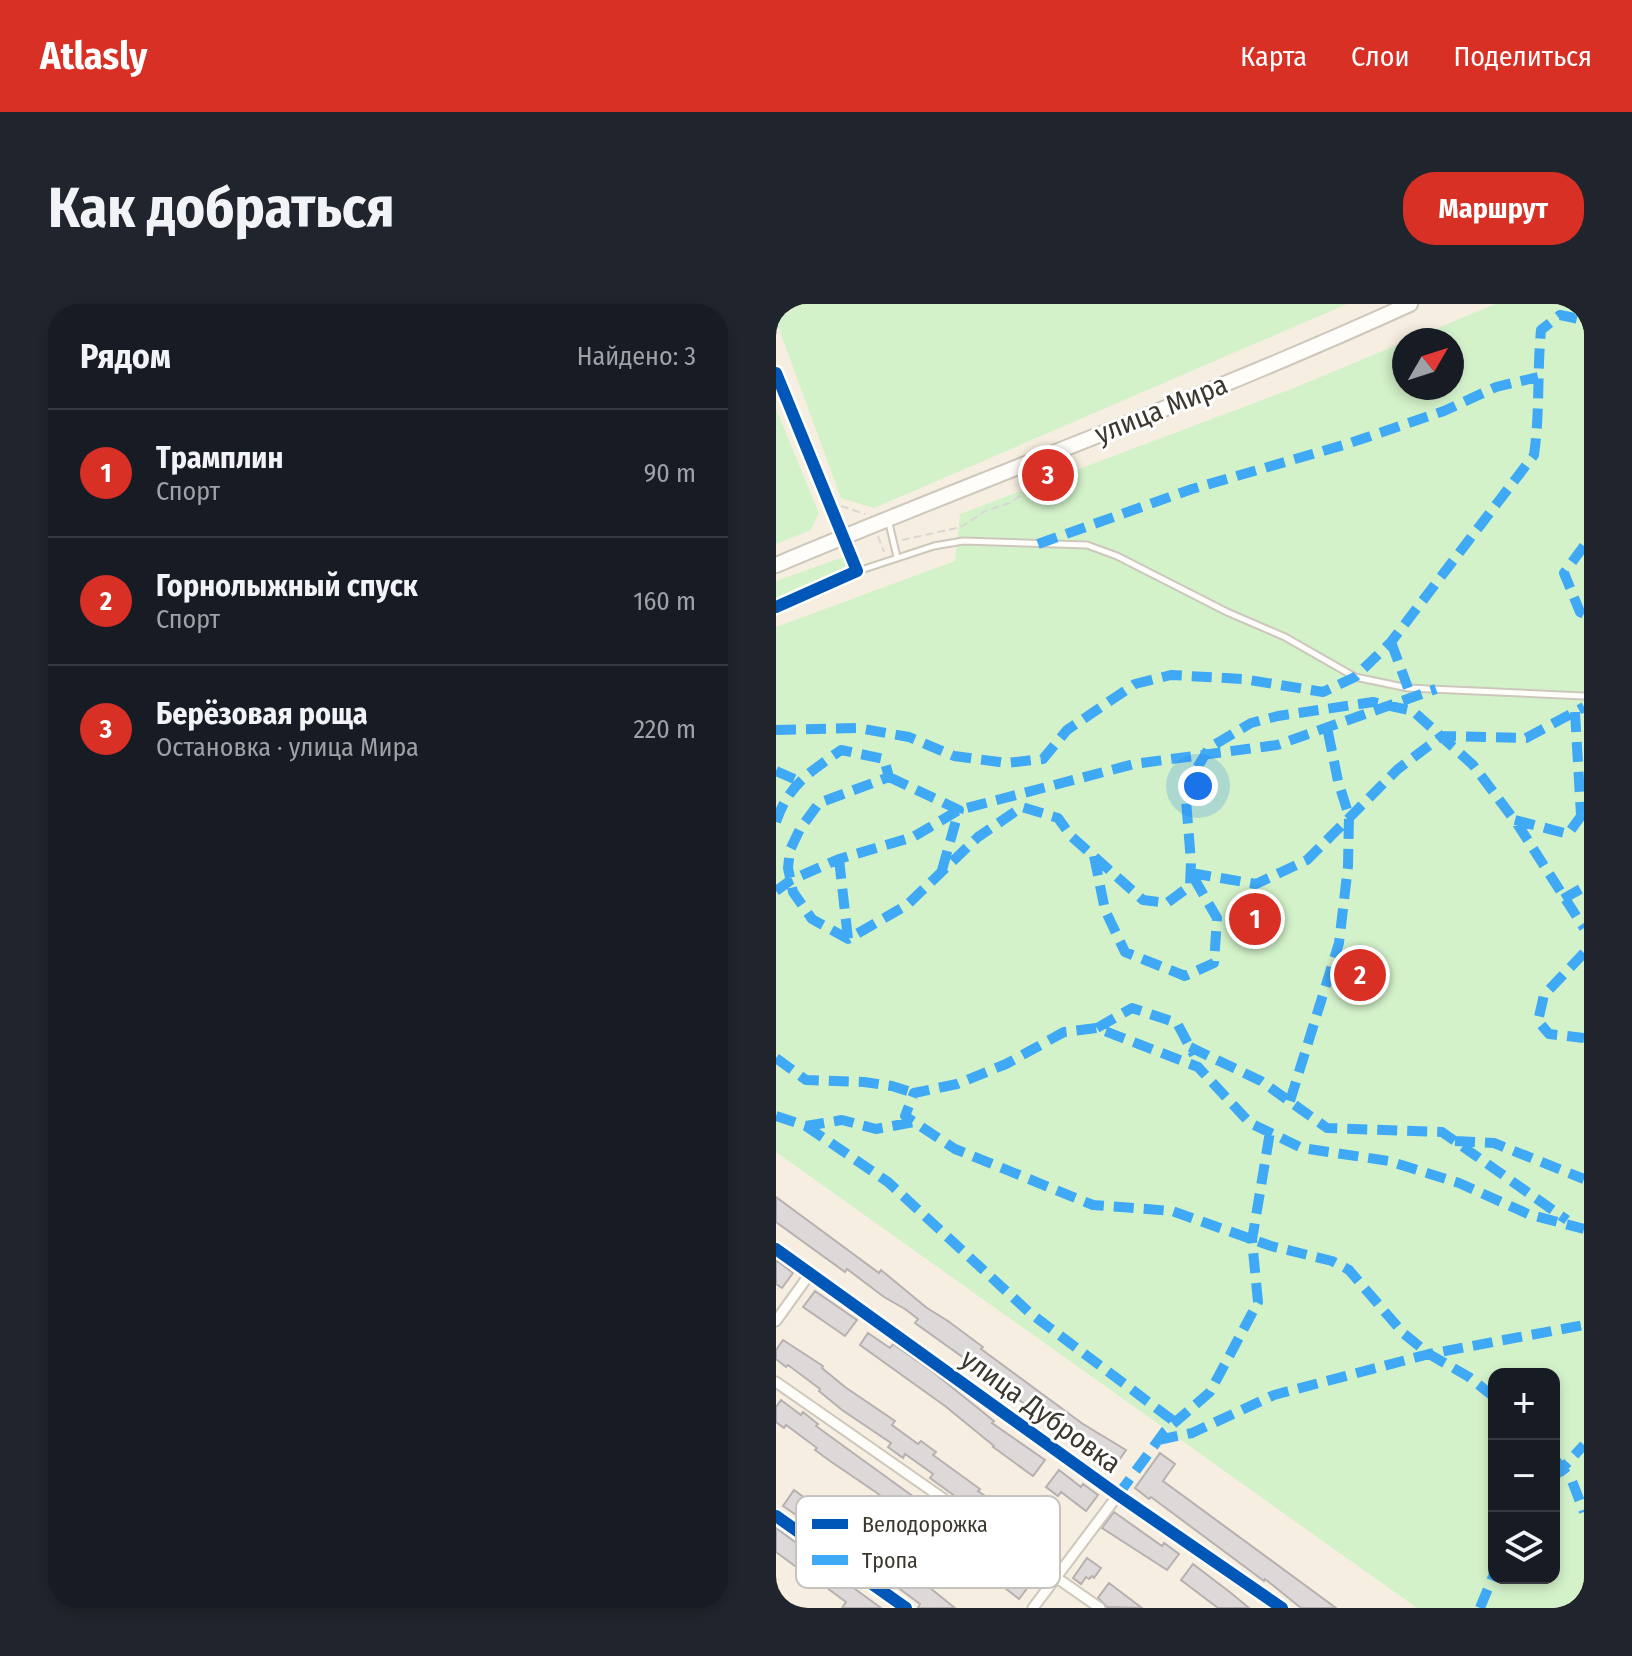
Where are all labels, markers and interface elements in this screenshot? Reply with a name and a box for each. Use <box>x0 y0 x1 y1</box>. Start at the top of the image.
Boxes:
text: Atlasly <box>40 33 147 79</box>
text: Карта <box>1240 40 1307 73</box>
text: Слои <box>1351 40 1409 73</box>
text: Поделиться <box>1453 40 1592 73</box>
button: Маршрут <box>1403 172 1584 245</box>
text: Как добраться <box>48 175 394 242</box>
north arrow <box>1392 328 1464 400</box>
text: Рядом <box>80 336 171 377</box>
text: Найдено: 3 <box>577 341 696 372</box>
street label: улица Мира <box>1090 367 1232 451</box>
text: Трамплин <box>156 440 283 476</box>
pin: 3 <box>1022 445 1074 505</box>
text: 1 <box>101 458 112 489</box>
text: 90 m <box>644 458 696 489</box>
text: Спорт <box>156 476 220 507</box>
text: Горнолыжный спуск <box>156 568 418 604</box>
text: 2 <box>100 586 112 617</box>
text: 160 m <box>633 586 696 617</box>
text: Спорт <box>156 604 220 635</box>
text: Берёзовая роща <box>156 696 368 732</box>
text: 3 <box>100 714 112 745</box>
text: 220 m <box>633 714 696 745</box>
text: Остановка · улица Мира <box>156 732 419 763</box>
your location <box>1178 766 1218 806</box>
pin: 1 <box>1229 889 1281 949</box>
pin: 2 <box>1334 945 1386 1005</box>
street label: улица Дубровка <box>955 1342 1127 1480</box>
map controls <box>1488 1368 1560 1584</box>
button: + <box>1488 1368 1560 1440</box>
button: − <box>1488 1440 1560 1512</box>
legend <box>796 1496 1060 1588</box>
text: Велодорожка <box>862 1511 988 1538</box>
button: layers <box>1488 1512 1560 1584</box>
text: Тропа <box>862 1547 918 1574</box>

